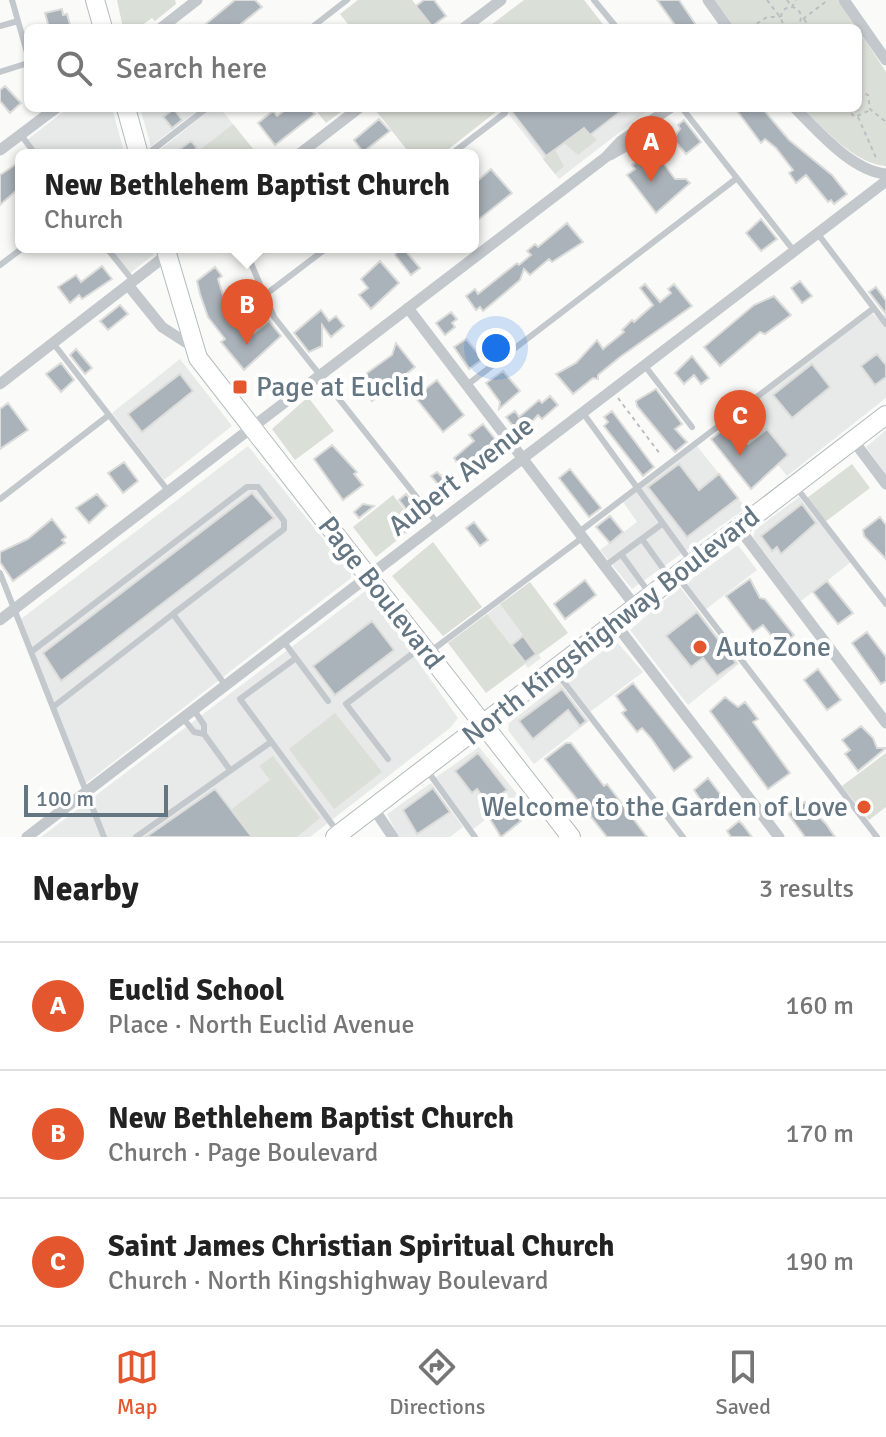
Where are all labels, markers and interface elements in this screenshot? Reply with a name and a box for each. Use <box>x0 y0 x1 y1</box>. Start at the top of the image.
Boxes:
search box <box>24 24 862 112</box>
icon: search <box>52 46 96 90</box>
text: Search here <box>116 50 267 87</box>
pin: A <box>625 116 677 182</box>
popup <box>15 149 479 253</box>
text: New Bethlehem Baptist Church <box>44 167 450 204</box>
text: Church <box>44 204 124 236</box>
pin: B <box>221 279 273 345</box>
your location <box>476 328 516 368</box>
place label: Page at Euclid <box>256 370 425 404</box>
marker: Page at Euclid <box>231 378 249 396</box>
pin: C <box>714 390 766 456</box>
street label: Aubert Avenue <box>381 409 541 543</box>
street label: North Kingshighway Boulevard <box>456 499 766 753</box>
street label: Page Boulevard <box>311 510 451 676</box>
place label: AutoZone <box>716 630 831 664</box>
marker: AutoZone <box>691 638 709 656</box>
scale bar <box>24 781 168 817</box>
text: 100 m <box>36 785 94 812</box>
place label: Welcome to the Garden of Love <box>481 790 848 824</box>
marker: Welcome to the Garden of Love <box>855 798 873 816</box>
text: Nearby <box>32 868 139 910</box>
text: 3 results <box>759 873 854 905</box>
text: Euclid School <box>108 972 284 1009</box>
text: A <box>50 990 66 1022</box>
text: 160 m <box>785 990 854 1022</box>
text: Place · North Euclid Avenue <box>108 1009 414 1041</box>
text: New Bethlehem Baptist Church <box>108 1100 514 1137</box>
text: B <box>50 1118 66 1150</box>
text: 170 m <box>785 1118 854 1150</box>
text: Church · Page Boulevard <box>108 1137 378 1169</box>
text: Saint James Christian Spiritual Church <box>108 1228 614 1265</box>
text: C <box>50 1246 66 1278</box>
text: 190 m <box>785 1246 854 1278</box>
text: Church · North Kingshighway Boulevard <box>108 1265 549 1297</box>
tab: Map <box>115 1345 159 1420</box>
tab: Directions <box>389 1345 485 1420</box>
tab: Saved <box>716 1345 771 1420</box>

